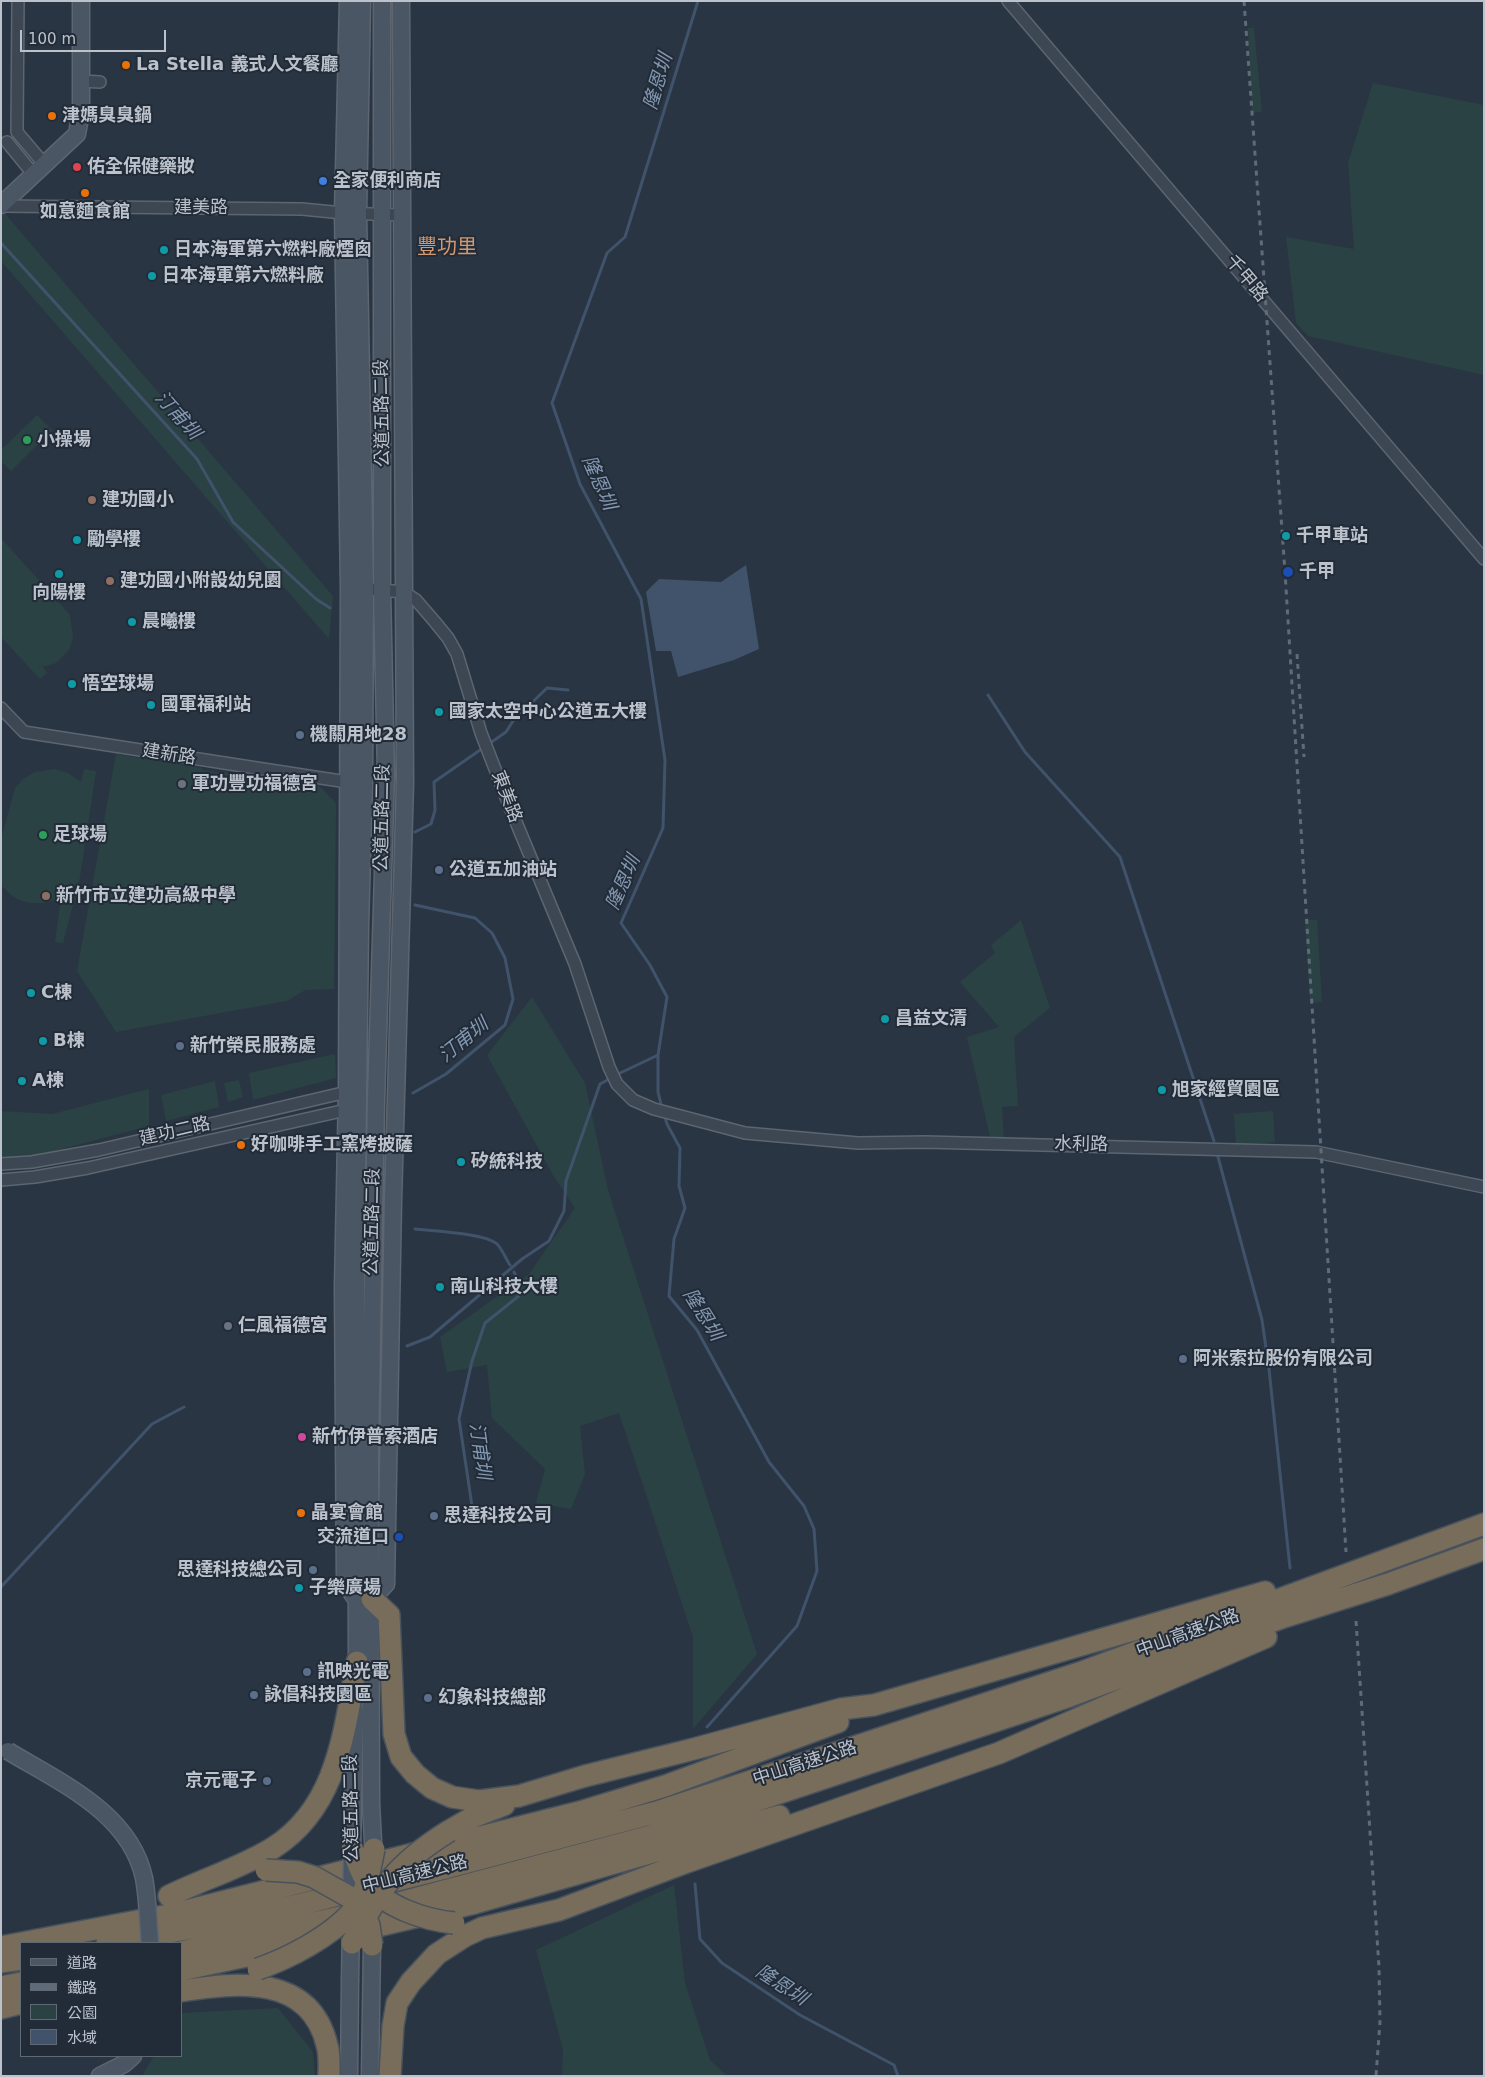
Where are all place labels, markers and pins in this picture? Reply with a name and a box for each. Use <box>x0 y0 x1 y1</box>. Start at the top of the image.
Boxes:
place label: La Stella 義式人文餐廳 <box>136 54 338 76</box>
marker: La Stella 義式人文餐廳 <box>120 59 132 71</box>
place label: 津媽臭臭鍋 <box>62 105 152 127</box>
marker: 津媽臭臭鍋 <box>46 110 58 122</box>
place label: 佑全保健藥妝 <box>87 156 195 178</box>
marker: 佑全保健藥妝 <box>71 161 83 173</box>
place label: 全家便利商店 <box>333 170 441 192</box>
marker: 全家便利商店 <box>317 175 329 187</box>
marker: 如意麵食館 <box>79 187 91 199</box>
place label: 如意麵食館 <box>40 201 130 223</box>
place label: 日本海軍第六燃料廠煙囪 <box>174 239 372 261</box>
marker: 日本海軍第六燃料廠煙囪 <box>158 244 170 256</box>
place label: 日本海軍第六燃料廠 <box>162 265 324 287</box>
marker: 日本海軍第六燃料廠 <box>146 270 158 282</box>
place label: 小操場 <box>37 429 91 451</box>
marker: 小操場 <box>21 434 33 446</box>
place label: 建功國小 <box>102 489 174 511</box>
marker: 建功國小 <box>86 494 98 506</box>
place label: 千甲車站 <box>1296 525 1368 547</box>
place label: 勵學樓 <box>87 529 141 551</box>
marker: 千甲車站 <box>1280 530 1292 542</box>
marker: 勵學樓 <box>71 534 83 546</box>
place label: 千甲 <box>1299 561 1335 583</box>
marker: 千甲 <box>1281 565 1295 579</box>
marker: 向陽樓 <box>53 568 65 580</box>
place label: 建功國小附設幼兒園 <box>120 570 282 592</box>
marker: 建功國小附設幼兒園 <box>104 575 116 587</box>
place label: 向陽樓 <box>32 582 86 604</box>
place label: 晨曦樓 <box>142 611 196 633</box>
marker: 晨曦樓 <box>126 616 138 628</box>
place label: 悟空球場 <box>82 673 154 695</box>
marker: 悟空球場 <box>66 678 78 690</box>
place label: 國軍福利站 <box>161 694 251 716</box>
marker: 國軍福利站 <box>145 699 157 711</box>
place label: 國家太空中心公道五大樓 <box>449 701 647 723</box>
marker: 國家太空中心公道五大樓 <box>433 706 445 718</box>
place label: 機關用地28 <box>310 724 407 746</box>
marker: 機關用地28 <box>294 729 306 741</box>
place label: 軍功豐功福德宮 <box>192 773 318 795</box>
marker: 軍功豐功福德宮 <box>176 778 188 790</box>
place label: 足球場 <box>53 824 107 846</box>
marker: 足球場 <box>37 829 49 841</box>
place label: 公道五加油站 <box>449 859 557 881</box>
marker: 公道五加油站 <box>433 864 445 876</box>
place label: 新竹市立建功高級中學 <box>56 885 236 907</box>
marker: 新竹市立建功高級中學 <box>40 890 52 902</box>
place label: C棟 <box>41 982 72 1004</box>
marker: C棟 <box>25 987 37 999</box>
place label: 昌益文清 <box>895 1008 967 1030</box>
marker: 昌益文清 <box>879 1013 891 1025</box>
place label: B棟 <box>53 1030 85 1052</box>
marker: B棟 <box>37 1035 49 1047</box>
place label: 新竹榮民服務處 <box>190 1035 316 1057</box>
marker: 新竹榮民服務處 <box>174 1040 186 1052</box>
place label: A棟 <box>32 1070 64 1092</box>
marker: A棟 <box>16 1075 28 1087</box>
place label: 旭家經貿園區 <box>1172 1079 1280 1101</box>
marker: 旭家經貿園區 <box>1156 1084 1168 1096</box>
place label: 好咖啡手工窯烤披薩 <box>251 1134 413 1156</box>
marker: 好咖啡手工窯烤披薩 <box>235 1139 247 1151</box>
place label: 矽統科技 <box>471 1151 543 1173</box>
marker: 矽統科技 <box>455 1156 467 1168</box>
place label: 南山科技大樓 <box>450 1276 558 1298</box>
marker: 南山科技大樓 <box>434 1281 446 1293</box>
place label: 仁風福德宮 <box>238 1315 328 1337</box>
marker: 仁風福德宮 <box>222 1320 234 1332</box>
place label: 阿米索拉股份有限公司 <box>1193 1348 1373 1370</box>
marker: 阿米索拉股份有限公司 <box>1177 1353 1189 1365</box>
place label: 新竹伊普索酒店 <box>312 1426 438 1448</box>
marker: 新竹伊普索酒店 <box>296 1431 308 1443</box>
place label: 晶宴會館 <box>311 1502 383 1524</box>
place label: 思達科技公司 <box>444 1505 552 1527</box>
marker: 晶宴會館 <box>295 1507 307 1519</box>
marker: 思達科技公司 <box>428 1510 440 1522</box>
place label: 交流道口 <box>317 1526 389 1548</box>
marker: 交流道口 <box>393 1531 405 1543</box>
place label: 思達科技總公司 <box>177 1559 303 1581</box>
marker: 思達科技總公司 <box>307 1564 319 1576</box>
place label: 子樂廣場 <box>309 1577 381 1599</box>
marker: 子樂廣場 <box>293 1582 305 1594</box>
place label: 訊映光電 <box>317 1661 389 1683</box>
marker: 訊映光電 <box>301 1666 313 1678</box>
place label: 詠倡科技園區 <box>264 1684 372 1706</box>
place label: 幻象科技總部 <box>438 1687 546 1709</box>
marker: 詠倡科技園區 <box>248 1689 260 1701</box>
marker: 幻象科技總部 <box>422 1692 434 1704</box>
place label: 京元電子 <box>185 1770 257 1792</box>
marker: 京元電子 <box>261 1775 273 1787</box>

